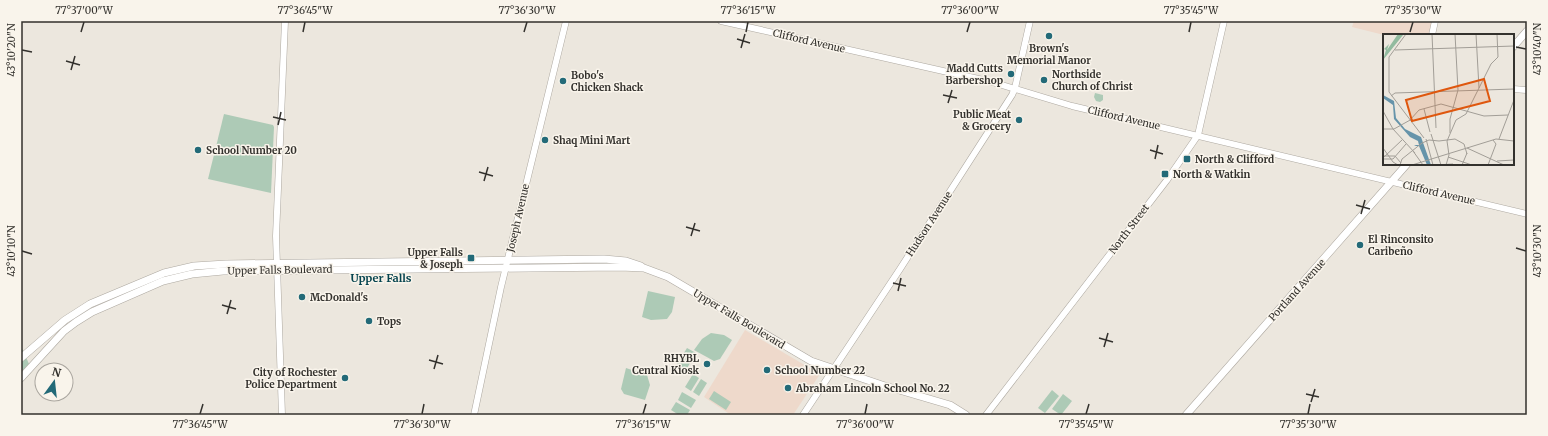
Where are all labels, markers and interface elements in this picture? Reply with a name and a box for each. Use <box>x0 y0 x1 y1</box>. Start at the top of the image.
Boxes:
text: 77°37'00"W <box>55 4 114 17</box>
text: 77°36'45"W <box>278 4 333 17</box>
text: 77°36'30"W <box>498 4 557 17</box>
text: 77°36'15"W <box>721 4 776 17</box>
text: 77°36'00"W <box>941 4 1000 17</box>
text: 77°35'45"W <box>1164 4 1219 17</box>
text: 77°35'30"W <box>1385 4 1442 17</box>
text: 43°10'40"N <box>1531 22 1544 75</box>
text: 43°10'20"N <box>5 23 18 77</box>
street label: Clifford Avenue <box>772 26 846 56</box>
marker: Brown's Memorial Manor <box>1044 31 1054 41</box>
inset map <box>1383 34 1514 165</box>
place label: Brown's Memorial Manor <box>1007 42 1091 67</box>
place label: Madd Cutts Barbershop <box>945 62 1004 87</box>
place label: Northside Church of Christ <box>1052 68 1133 93</box>
place label: Bobo's Chicken Shack <box>571 69 644 94</box>
marker: Madd Cutts Barbershop <box>1006 69 1016 79</box>
marker: Northside Church of Christ <box>1039 75 1049 85</box>
marker: Bobo's Chicken Shack <box>558 76 568 86</box>
street label: Clifford Avenue <box>1087 103 1161 133</box>
place label: Public Meat & Grocery <box>953 108 1011 133</box>
marker: Public Meat & Grocery <box>1014 115 1024 125</box>
place label: Shaq Mini Mart <box>553 134 630 147</box>
marker: Shaq Mini Mart <box>540 135 550 145</box>
place label: School Number 20 <box>206 144 297 157</box>
marker: School Number 20 <box>193 145 203 155</box>
place label: North & Clifford <box>1195 153 1274 166</box>
marker: North & Clifford <box>1182 154 1192 164</box>
place label: North & Watkin <box>1173 168 1251 181</box>
marker: North & Watkin <box>1160 169 1170 179</box>
street label: Clifford Avenue <box>1402 178 1476 208</box>
street label: Joseph Avenue <box>504 183 532 254</box>
street label: Hudson Avenue <box>903 189 955 259</box>
street label: North Street <box>1106 201 1152 257</box>
text: 43°10'30"N <box>1531 224 1544 278</box>
text: 43°10'10"N <box>5 225 18 277</box>
place label: El Rinconsito Caribeño <box>1368 233 1434 258</box>
marker: El Rinconsito Caribeño <box>1355 240 1365 250</box>
place label: Upper Falls & Joseph <box>407 246 463 271</box>
marker: Upper Falls & Joseph <box>466 253 476 263</box>
street label: Portland Avenue <box>1266 256 1328 324</box>
street label: Upper Falls Boulevard <box>227 263 333 277</box>
district label: Upper Falls <box>350 271 412 285</box>
street label: Upper Falls Boulevard <box>691 286 787 352</box>
place label: McDonald's <box>310 291 368 304</box>
marker: McDonald's <box>297 292 307 302</box>
place label: Tops <box>377 315 401 328</box>
marker: Tops <box>364 316 374 326</box>
place label: RHYBL Central Kiosk <box>632 352 700 377</box>
marker: RHYBL Central Kiosk <box>702 359 712 369</box>
north arrow <box>34 362 74 402</box>
text: N <box>51 364 63 380</box>
place label: School Number 22 <box>775 364 865 377</box>
marker: School Number 22 <box>762 365 772 375</box>
place label: City of Rochester Police Department <box>245 366 337 391</box>
marker: City of Rochester Police Department <box>340 373 350 383</box>
place label: Abraham Lincoln School No. 22 <box>795 382 950 395</box>
marker: Abraham Lincoln School No. 22 <box>783 383 793 393</box>
text: 77°36'45"W <box>173 418 228 431</box>
text: 77°36'30"W <box>393 418 452 431</box>
text: 77°36'15"W <box>616 418 671 431</box>
text: 77°36'00"W <box>836 418 895 431</box>
text: 77°35'45"W <box>1059 418 1114 431</box>
text: 77°35'30"W <box>1280 418 1337 431</box>

